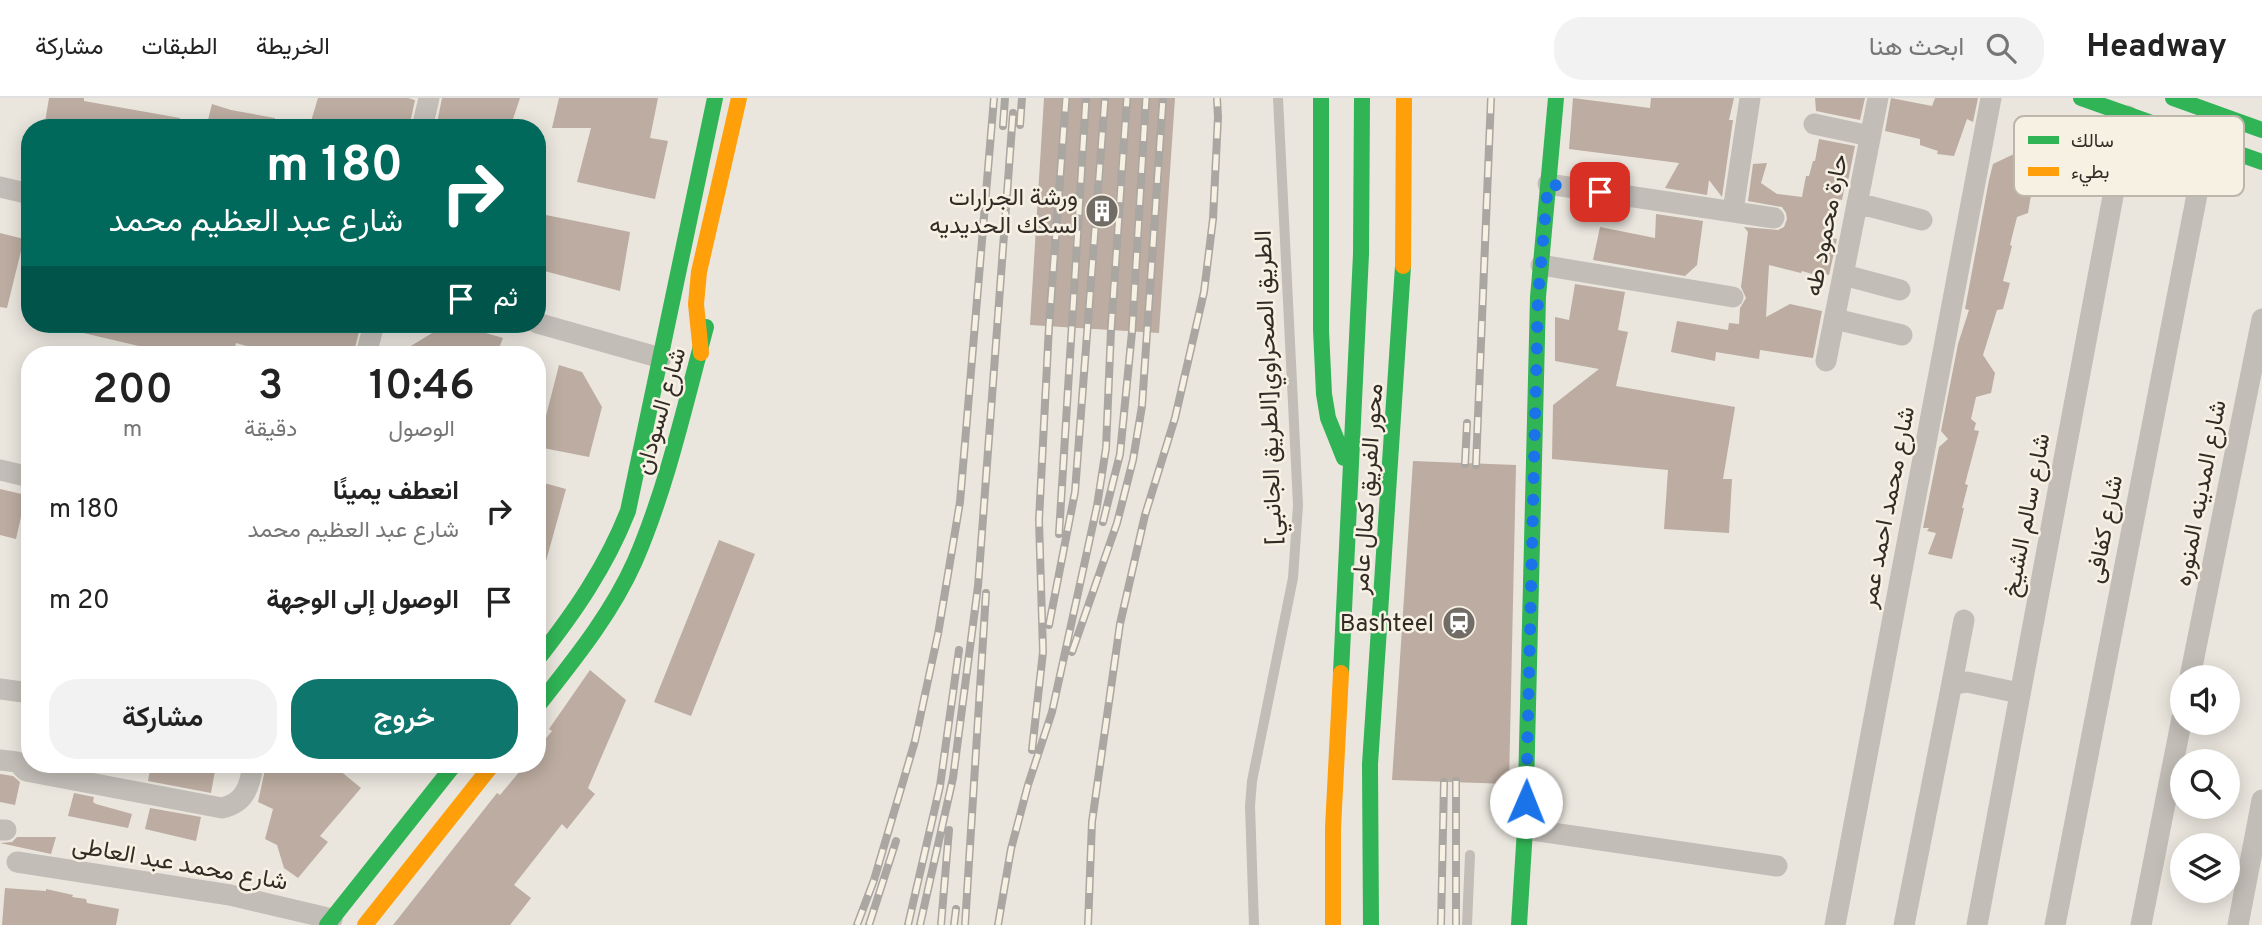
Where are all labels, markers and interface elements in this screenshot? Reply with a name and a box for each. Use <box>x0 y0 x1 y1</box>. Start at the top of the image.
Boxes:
search box <box>1554 17 2044 80</box>
text: Headway <box>2086 27 2227 69</box>
icon: search <box>1982 29 2020 67</box>
text: ابحث هنا <box>1869 32 1964 65</box>
text: مشاركة <box>35 33 103 63</box>
text: الطبقات <box>141 33 218 63</box>
text: الخريطة <box>256 33 330 63</box>
legend <box>2014 116 2244 196</box>
text: سالك <box>2071 130 2114 154</box>
text: 180 m <box>266 137 403 199</box>
icon: right <box>427 147 518 238</box>
street label: حارة محمود طه <box>1799 152 1856 299</box>
text: بطيء <box>2071 161 2109 187</box>
pin <box>1570 162 1630 222</box>
icon: arrive <box>1581 173 1619 211</box>
place label: ورشة الجرارات لسكك الحديديه <box>929 184 1078 242</box>
building icon: ورشة الجرارات لسكك الحديديه <box>1083 192 1121 230</box>
text: شارع عبد العظيم محمد <box>109 203 403 243</box>
street label: الطريق الصحراوي[الطريق الجانبي] <box>1250 230 1292 546</box>
icon: arrive <box>442 280 480 318</box>
text: ثم <box>494 283 518 316</box>
street label: شارع السودان <box>630 345 694 478</box>
text: 3 <box>258 361 283 414</box>
text: 10:46 <box>369 361 475 414</box>
text: 200 <box>92 365 173 418</box>
street label: محور الفريق كمال عامر <box>1347 383 1391 597</box>
street label: شارع المدينه المنوره <box>2169 398 2235 589</box>
street label: شارع محمد احمد عمر <box>1855 404 1923 612</box>
text: m <box>123 416 142 445</box>
text: دقيقة <box>244 416 297 445</box>
text: الوصول <box>388 416 455 445</box>
street label: شارع سالم الشيخ <box>1997 431 2059 600</box>
street label: شارع كفافى <box>2081 473 2131 586</box>
text: انعطف يمينًا <box>333 476 459 509</box>
icon: right <box>480 492 518 530</box>
text: 180 m <box>49 494 119 527</box>
text: شارع عبد العظيم محمد <box>247 517 459 546</box>
icon: arrive <box>480 583 518 621</box>
text: 20 m <box>49 585 110 618</box>
text: الوصول إلى الوجهة <box>266 585 459 618</box>
station icon: Bashteel <box>1440 604 1478 642</box>
place label: Bashteel <box>1340 610 1434 640</box>
map controls <box>2170 665 2240 903</box>
button: sound <box>2170 665 2240 735</box>
button: مشاركة <box>49 679 277 759</box>
button: خروج <box>291 679 518 759</box>
button: search <box>2170 749 2240 819</box>
position arrow <box>1489 765 1563 839</box>
street label: شارع محمد عبد العاطى <box>70 831 290 899</box>
button: layers <box>2170 833 2240 903</box>

